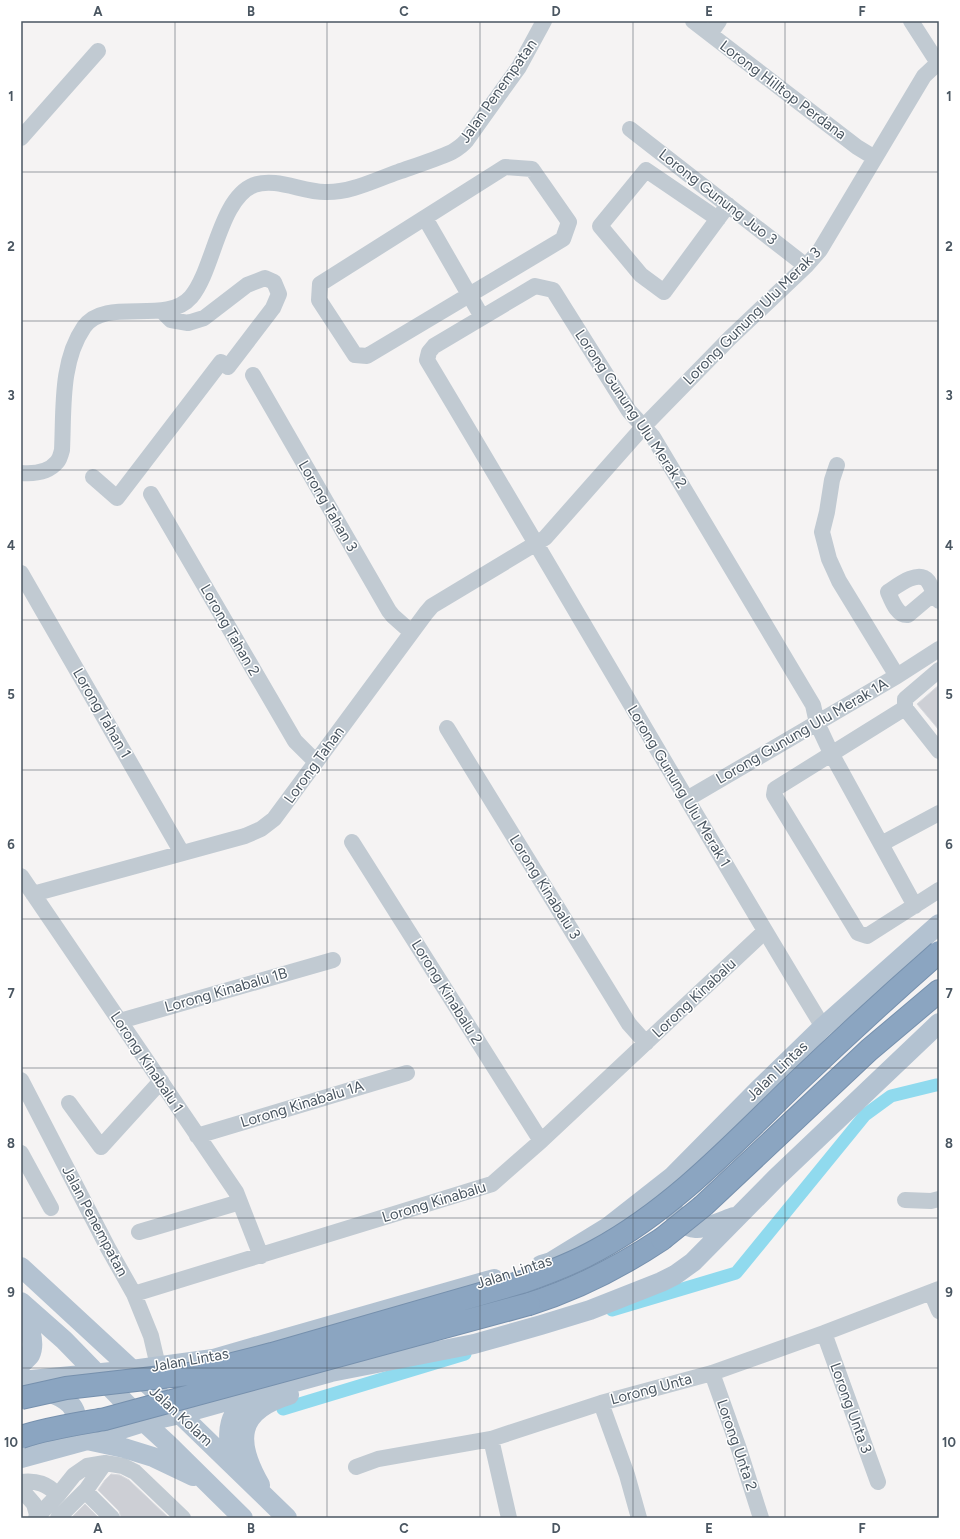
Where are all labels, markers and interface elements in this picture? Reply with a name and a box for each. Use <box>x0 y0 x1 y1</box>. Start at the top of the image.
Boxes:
text: A <box>93 4 103 19</box>
text: B <box>247 4 255 19</box>
text: C <box>399 4 409 19</box>
text: D <box>551 4 561 19</box>
text: E <box>705 4 713 19</box>
text: F <box>858 4 866 19</box>
street label: Jalan Penempatan <box>455 36 541 146</box>
street label: Lorong Hilltop Perdana <box>716 37 850 143</box>
text: 1 <box>8 89 14 104</box>
text: 1 <box>946 89 952 104</box>
street label: Lorong Gunung Juo 3 <box>655 145 781 249</box>
text: 2 <box>7 239 15 254</box>
text: 2 <box>945 239 953 254</box>
street label: Lorong Gunung Ulu Merak 3 <box>679 243 825 389</box>
street label: Lorong Gunung Ulu Merak 2 <box>571 326 691 492</box>
text: 3 <box>7 388 15 403</box>
text: 3 <box>945 388 953 403</box>
street label: Lorong Tahan 3 <box>295 457 361 555</box>
text: 4 <box>7 538 15 553</box>
text: 4 <box>945 538 953 553</box>
street label: Lorong Tahan 2 <box>197 581 263 679</box>
street label: Lorong Tahan 1 <box>69 665 135 761</box>
street label: Lorong Gunung Ulu Merak 1A <box>713 674 891 788</box>
text: 5 <box>7 687 15 702</box>
text: 5 <box>945 687 953 702</box>
street label: Lorong Gunung Ulu Merak 1 <box>624 702 734 870</box>
street label: Lorong Tahan <box>280 723 348 807</box>
street label: Lorong Kinabalu 3 <box>506 831 584 943</box>
text: 6 <box>7 837 15 852</box>
text: 6 <box>945 837 953 852</box>
street label: Lorong Kinabalu 2 <box>408 936 486 1048</box>
street label: Lorong Kinabalu <box>648 955 740 1041</box>
street label: Lorong Kinabalu 1B <box>162 964 290 1016</box>
text: 7 <box>7 986 15 1001</box>
text: 7 <box>945 986 953 1001</box>
street label: Lorong Kinabalu 1 <box>107 1008 187 1116</box>
street label: Jalan Lintas <box>743 1037 811 1105</box>
street label: Lorong Kinabalu 1A <box>238 1077 366 1131</box>
text: 8 <box>7 1136 15 1151</box>
text: 8 <box>945 1136 953 1151</box>
street label: Jalan Penempatan <box>58 1163 132 1279</box>
street label: Lorong Kinabalu <box>380 1178 488 1226</box>
street label: Jalan Lintas <box>474 1251 554 1293</box>
text: 9 <box>7 1285 15 1300</box>
text: 9 <box>945 1285 953 1300</box>
street label: Jalan Lintas <box>150 1344 230 1376</box>
street label: Lorong Unta 3 <box>826 1360 876 1456</box>
street label: Lorong Unta <box>608 1370 694 1408</box>
street label: Jalan Kolam <box>146 1382 216 1450</box>
street label: Lorong Unta 2 <box>713 1397 761 1493</box>
text: 10 <box>4 1435 18 1450</box>
text: 10 <box>942 1435 956 1450</box>
text: A <box>93 1521 103 1536</box>
text: B <box>247 1521 255 1536</box>
text: C <box>399 1521 409 1536</box>
text: D <box>551 1521 561 1536</box>
text: E <box>705 1521 713 1536</box>
text: F <box>858 1521 866 1536</box>

